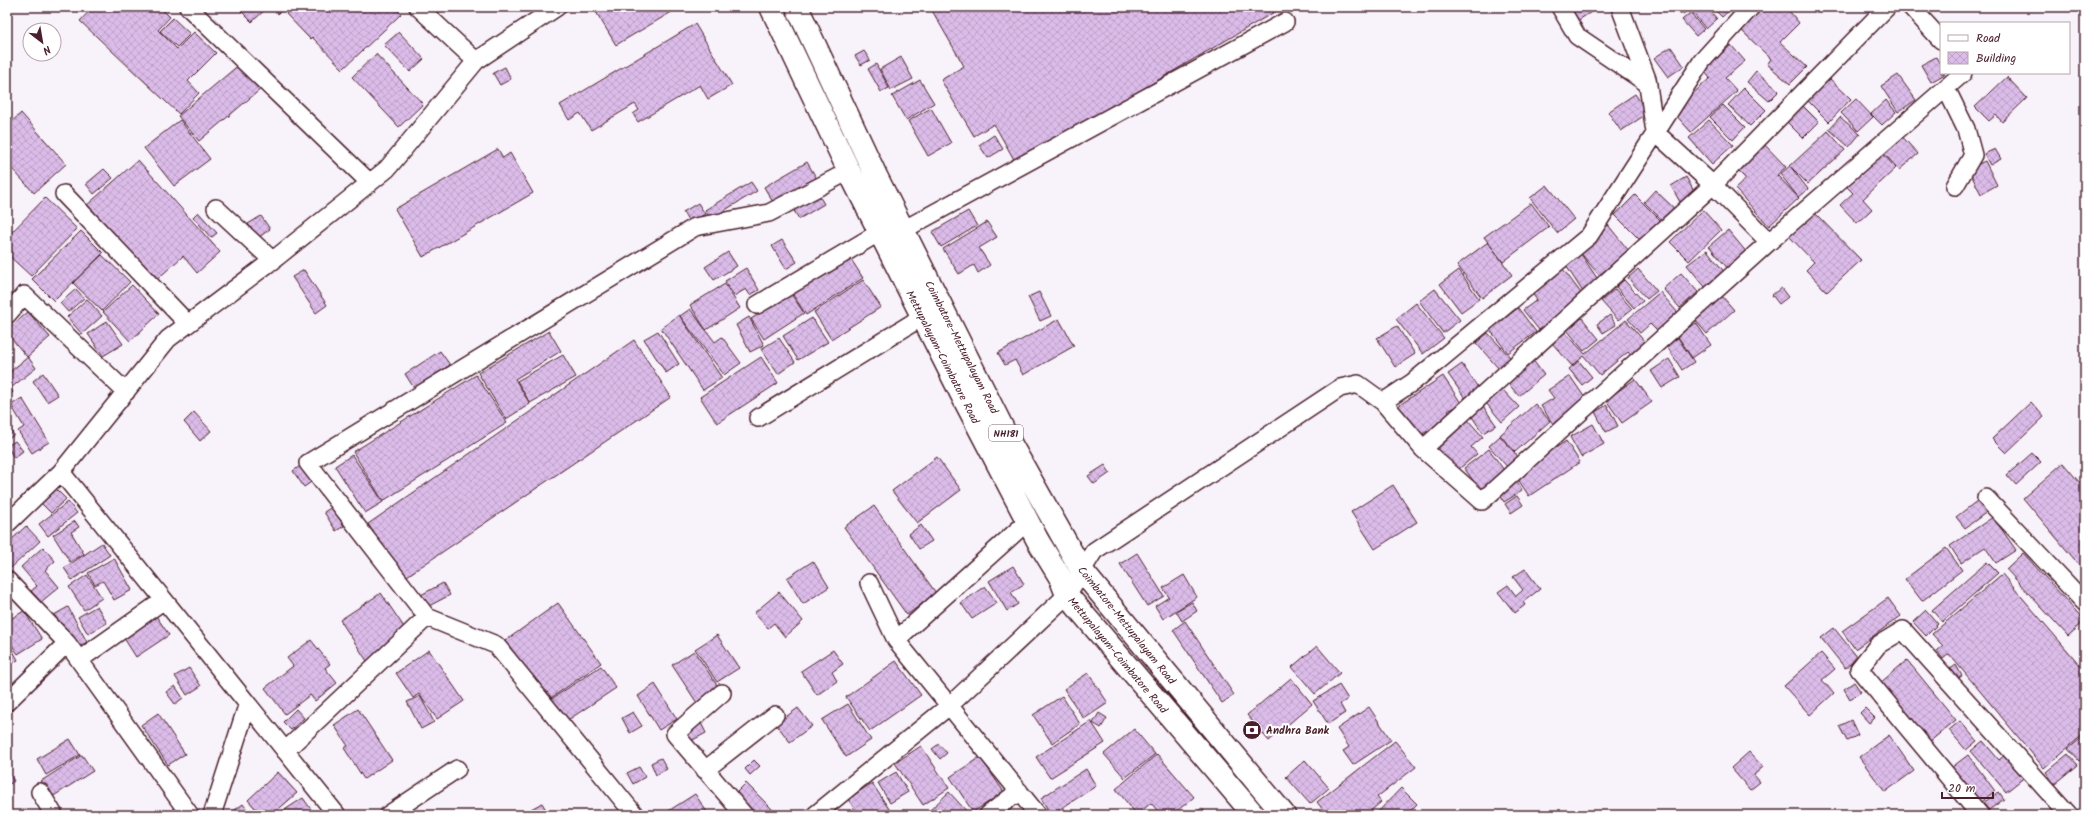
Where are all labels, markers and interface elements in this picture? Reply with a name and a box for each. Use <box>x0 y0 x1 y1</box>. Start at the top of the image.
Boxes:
north arrow <box>22 22 62 62</box>
legend <box>1940 22 2070 74</box>
text: Road <box>1976 29 2001 48</box>
text: N <box>39 40 54 59</box>
text: Building <box>1976 49 2016 68</box>
street label: Coimbatore-Mettupalayam Road <box>919 277 1003 418</box>
street label: Mettupalayam-Coimbatore Road <box>900 287 984 428</box>
road number: NH181 <box>989 425 1023 441</box>
street label: Coimbatore-Mettupalayam Road <box>1073 562 1180 689</box>
street label: Mettupalayam-Coimbatore Road <box>1063 593 1172 719</box>
bank icon: Andhra Bank <box>1241 719 1263 741</box>
place label: Andhra Bank <box>1266 722 1330 740</box>
scale bar <box>1942 774 1993 800</box>
text: 20 m <box>1948 779 1976 798</box>

